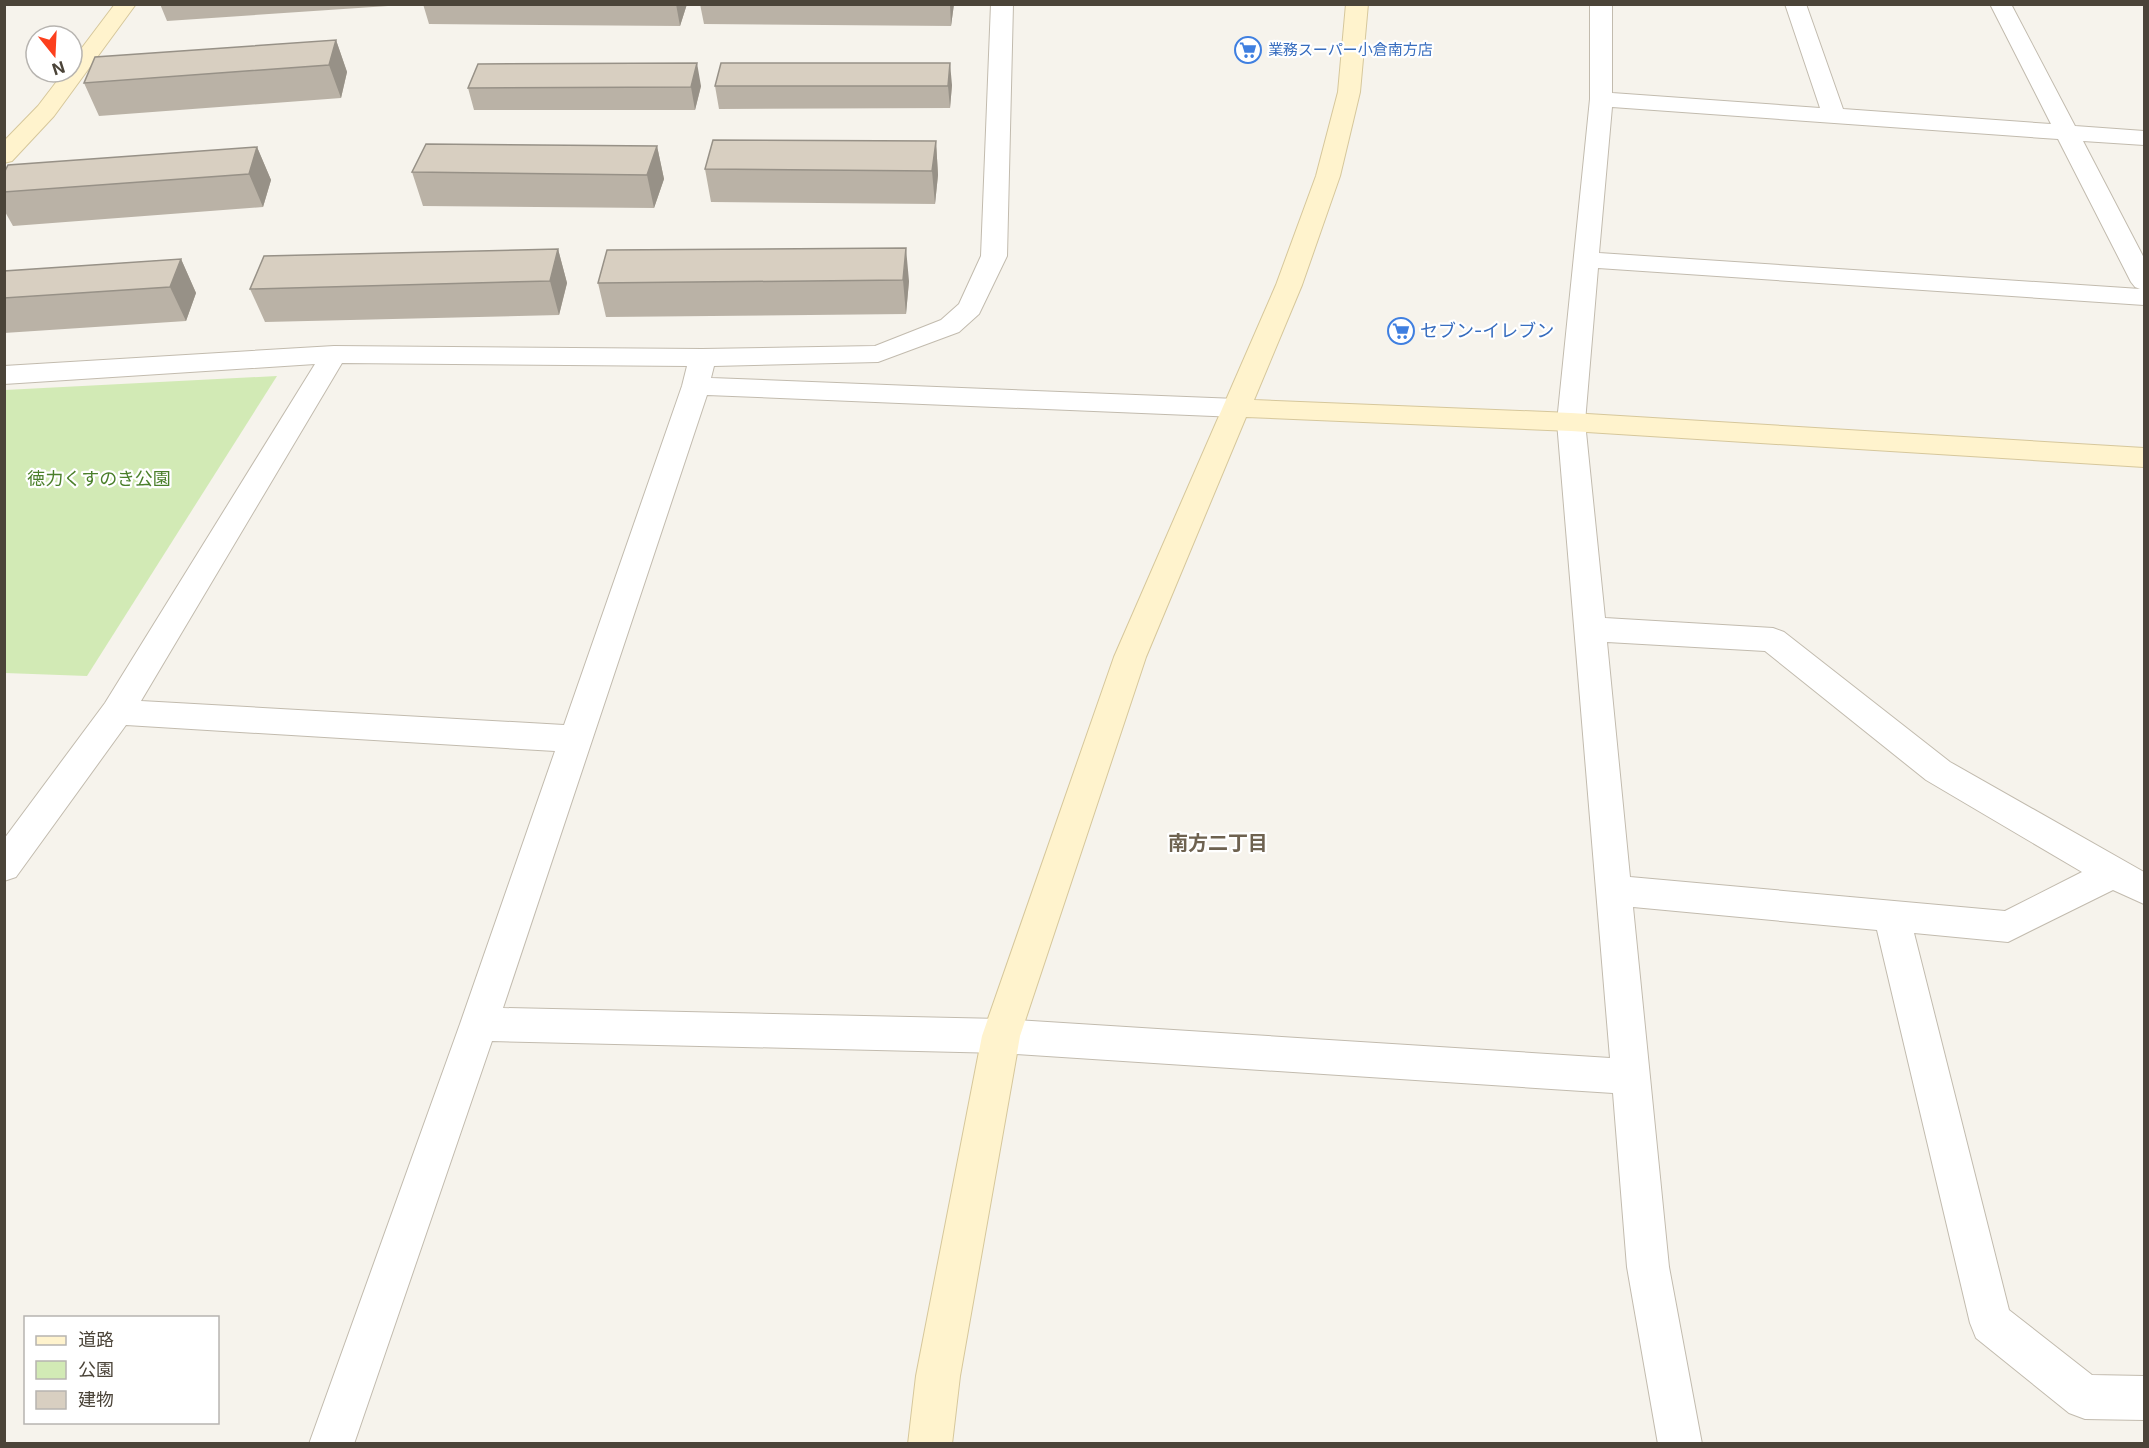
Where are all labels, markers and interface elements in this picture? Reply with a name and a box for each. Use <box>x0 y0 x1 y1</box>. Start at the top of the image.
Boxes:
north arrow <box>24 24 84 84</box>
supermarket icon: 業務スーパー小倉南方店 <box>1233 35 1263 65</box>
place label: 業務スーパー小倉南方店 <box>1268 40 1433 59</box>
text: N <box>50 57 68 80</box>
supermarket icon: セブン-イレブン <box>1386 316 1416 346</box>
place label: セブン-イレブン <box>1420 320 1554 341</box>
park label: 徳力くすのき公園 <box>27 468 171 489</box>
district label: 南方二丁目 <box>1168 831 1268 855</box>
legend <box>24 1316 219 1424</box>
text: 道路 <box>78 1329 114 1350</box>
text: 公園 <box>78 1359 114 1380</box>
text: 建物 <box>78 1389 114 1410</box>

